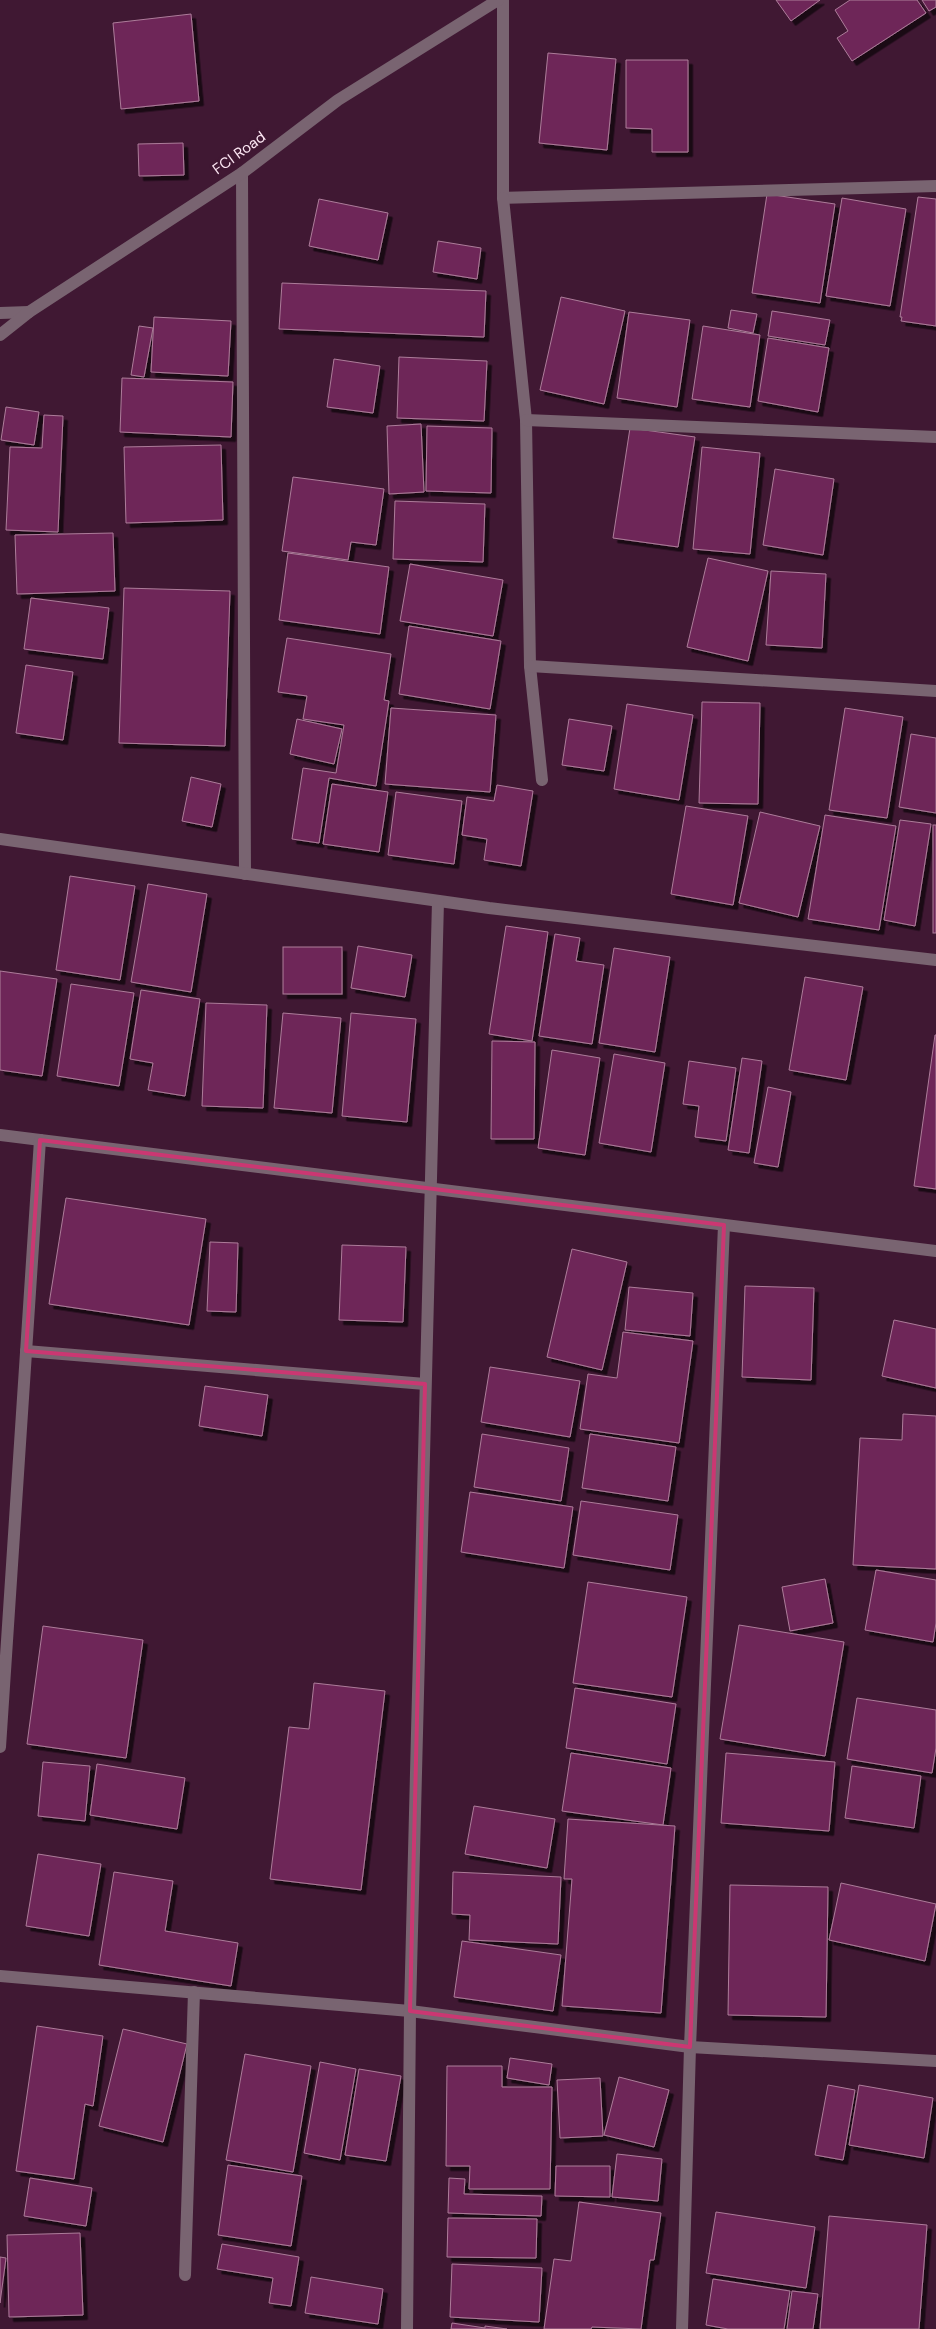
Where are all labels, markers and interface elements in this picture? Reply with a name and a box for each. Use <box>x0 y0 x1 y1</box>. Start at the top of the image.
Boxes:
street label: FCI Road <box>208 127 270 179</box>

